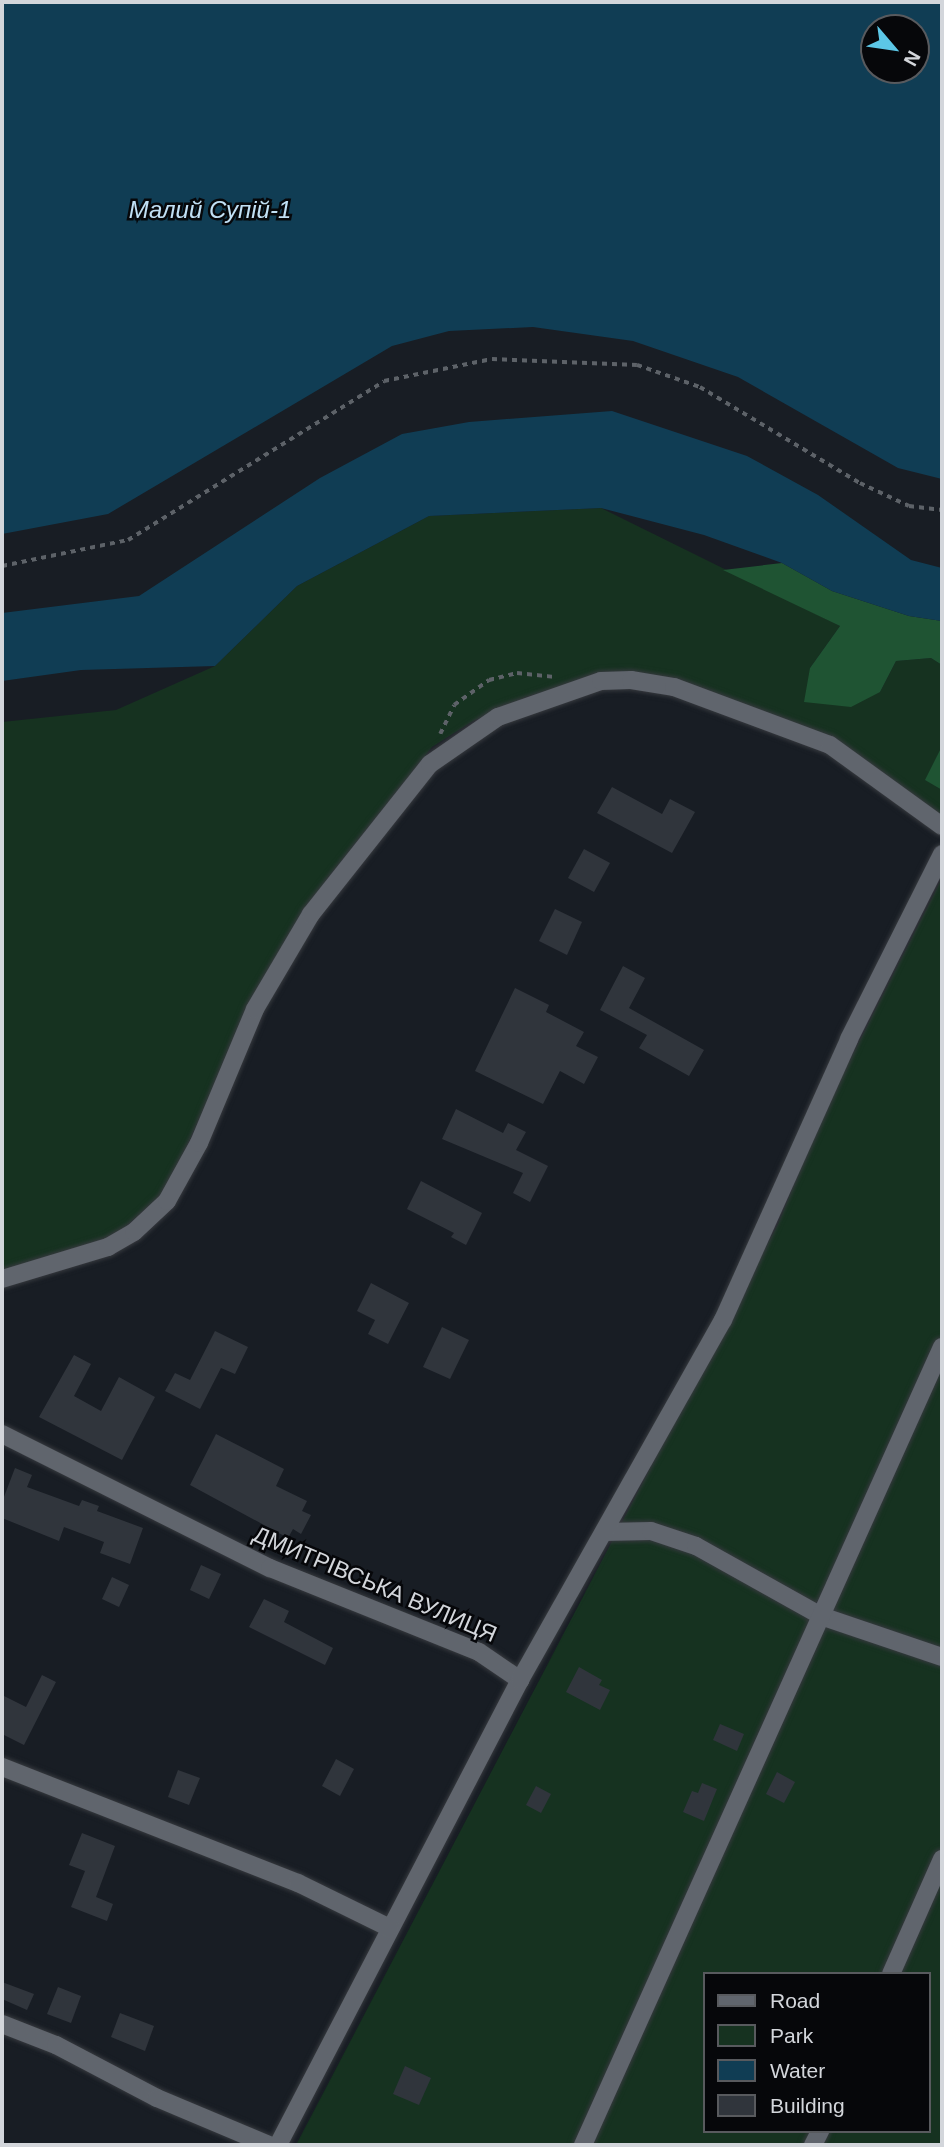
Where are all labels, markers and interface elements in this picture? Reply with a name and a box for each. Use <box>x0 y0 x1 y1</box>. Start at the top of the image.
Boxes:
north arrow <box>860 14 930 84</box>
text: N <box>900 47 925 70</box>
water label: Малий Супій-1 <box>129 196 291 224</box>
street label: ДМИТРІВСЬКА ВУЛИЦЯ <box>249 1520 501 1648</box>
legend <box>702 1972 930 2133</box>
text: Road <box>770 1989 820 2012</box>
text: Park <box>770 2024 813 2047</box>
text: Water <box>770 2059 825 2082</box>
text: Building <box>770 2094 845 2117</box>

